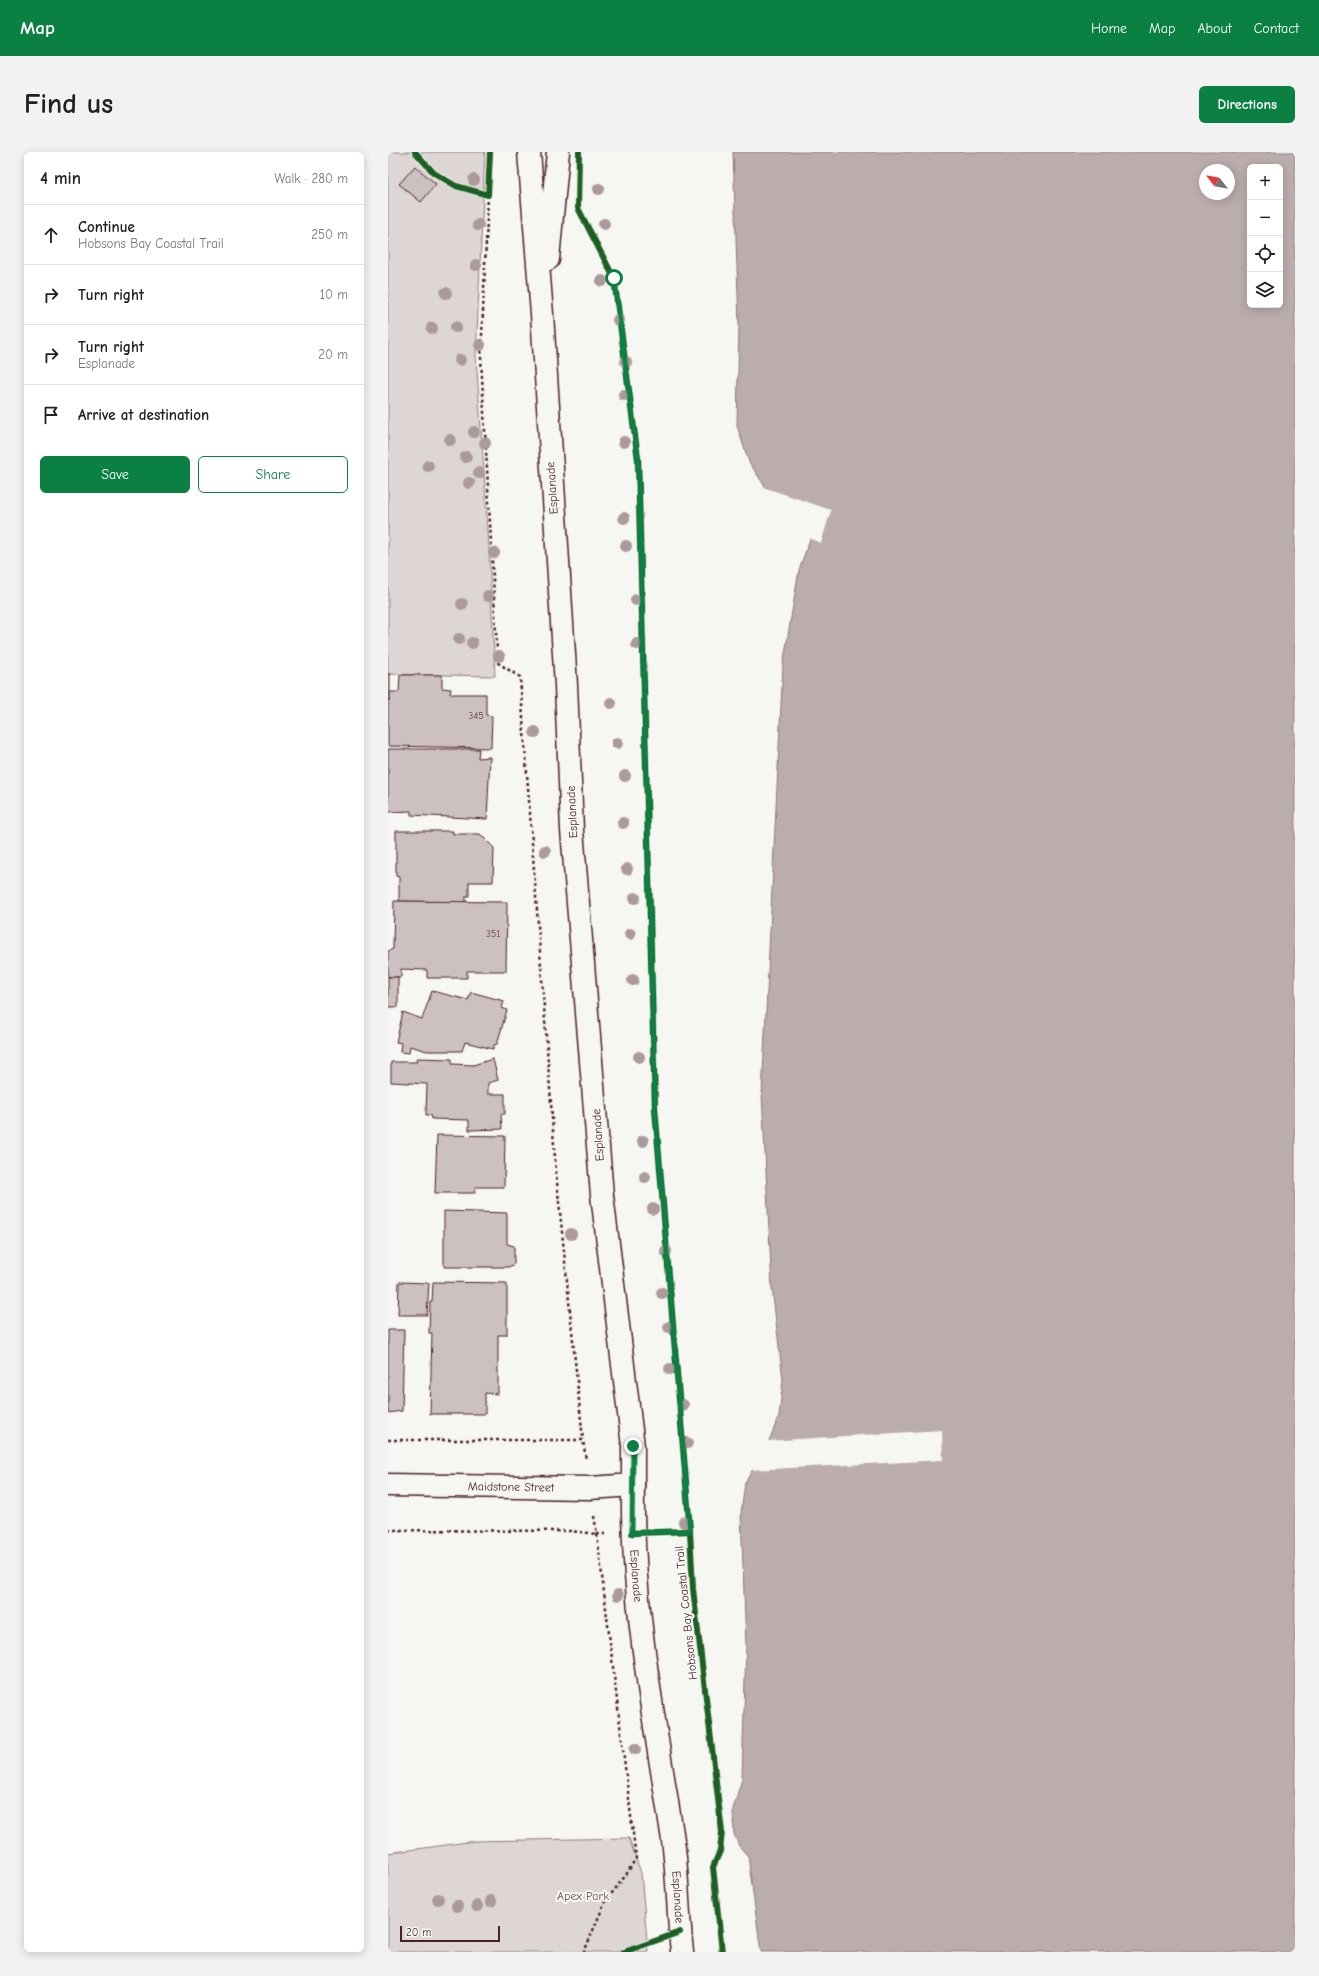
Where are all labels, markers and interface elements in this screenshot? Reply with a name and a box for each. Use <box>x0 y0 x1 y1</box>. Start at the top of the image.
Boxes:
text: Map <box>20 17 55 39</box>
text: Home <box>1091 20 1127 37</box>
text: Map <box>1149 20 1175 37</box>
text: About <box>1197 20 1232 37</box>
text: Contact <box>1254 20 1299 37</box>
button: Directions <box>1199 86 1295 123</box>
text: Find us <box>24 88 113 120</box>
north arrow <box>1199 164 1235 200</box>
map controls <box>1247 164 1283 308</box>
button: + <box>1247 164 1283 200</box>
text: 4 min <box>40 169 81 188</box>
text: Walk · 280 m <box>274 171 348 186</box>
button: − <box>1247 200 1283 236</box>
text: Continue <box>78 218 135 236</box>
icon: ahead <box>40 224 62 246</box>
text: 250 m <box>311 227 348 242</box>
text: Hobsons Bay Coastal Trail <box>78 236 224 251</box>
button: locate <box>1247 236 1283 272</box>
route start <box>605 269 623 287</box>
button: layers <box>1247 272 1283 308</box>
icon: right <box>40 284 62 306</box>
text: Turn right <box>78 286 144 304</box>
text: 10 m <box>320 287 348 302</box>
text: Turn right <box>78 338 144 356</box>
icon: right <box>40 344 62 366</box>
text: 20 m <box>318 347 348 362</box>
text: Esplanade <box>78 356 135 371</box>
icon: arrive <box>40 404 62 426</box>
text: Arrive at destination <box>78 406 209 424</box>
button: Save <box>40 456 190 493</box>
button: Share <box>198 456 348 493</box>
street label: Esplanade <box>543 461 561 515</box>
house number: 345 <box>468 710 484 722</box>
street label: Esplanade <box>564 785 580 839</box>
house number: 351 <box>486 928 500 940</box>
street label: Esplanade <box>589 1108 607 1162</box>
route end <box>624 1437 642 1455</box>
street label: Maidstone Street <box>468 1479 555 1494</box>
street label: Hobsons Bay Coastal Trail <box>672 1545 700 1681</box>
street label: Esplanade <box>627 1549 645 1603</box>
street label: Esplanade <box>669 1870 687 1924</box>
park label: Apex Park <box>557 1889 609 1903</box>
scale bar <box>400 1924 500 1943</box>
text: 20 m <box>406 1926 431 1939</box>

